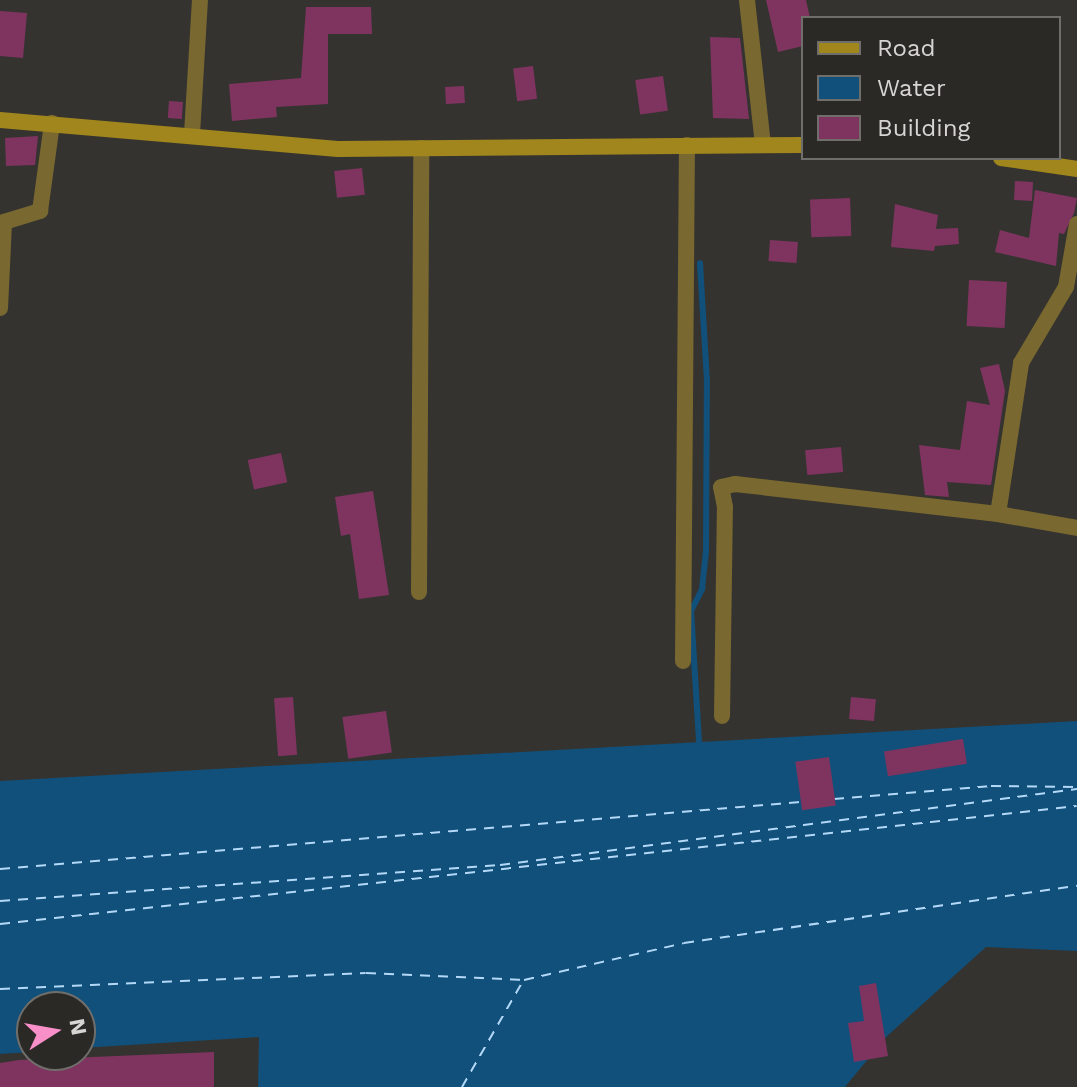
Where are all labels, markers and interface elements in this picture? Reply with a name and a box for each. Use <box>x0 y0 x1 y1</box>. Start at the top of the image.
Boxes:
legend <box>801 16 1061 160</box>
text: Road <box>877 34 936 62</box>
text: Water <box>877 74 946 102</box>
text: Building <box>877 114 970 142</box>
north arrow <box>16 991 96 1071</box>
text: N <box>64 1016 92 1037</box>

